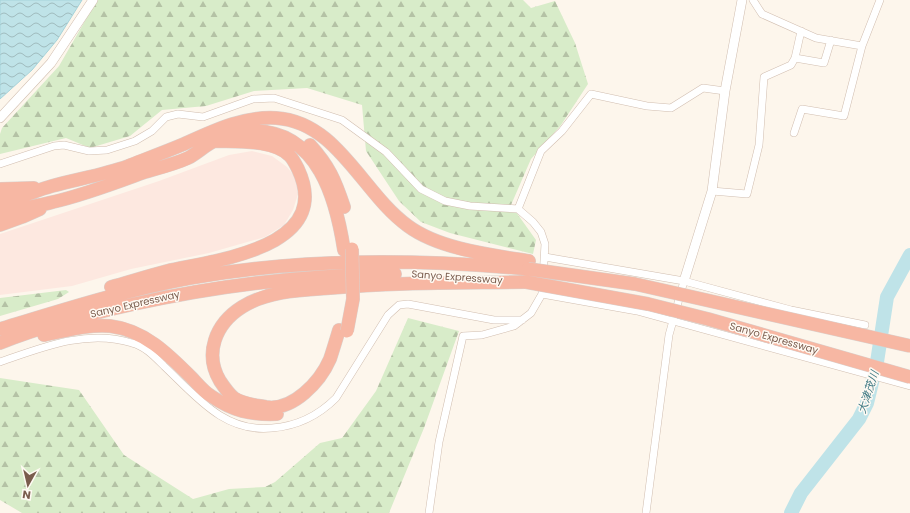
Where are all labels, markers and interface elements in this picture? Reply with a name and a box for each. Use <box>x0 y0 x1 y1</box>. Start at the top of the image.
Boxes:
street label: Sanyo Expressway <box>411 266 503 288</box>
street label: Sanyo Expressway <box>89 286 182 322</box>
street label: Sanyo Expressway <box>728 318 820 358</box>
water label: 大津茂川 <box>854 368 883 415</box>
north arrow <box>8 465 48 505</box>
text: N <box>21 486 32 503</box>

